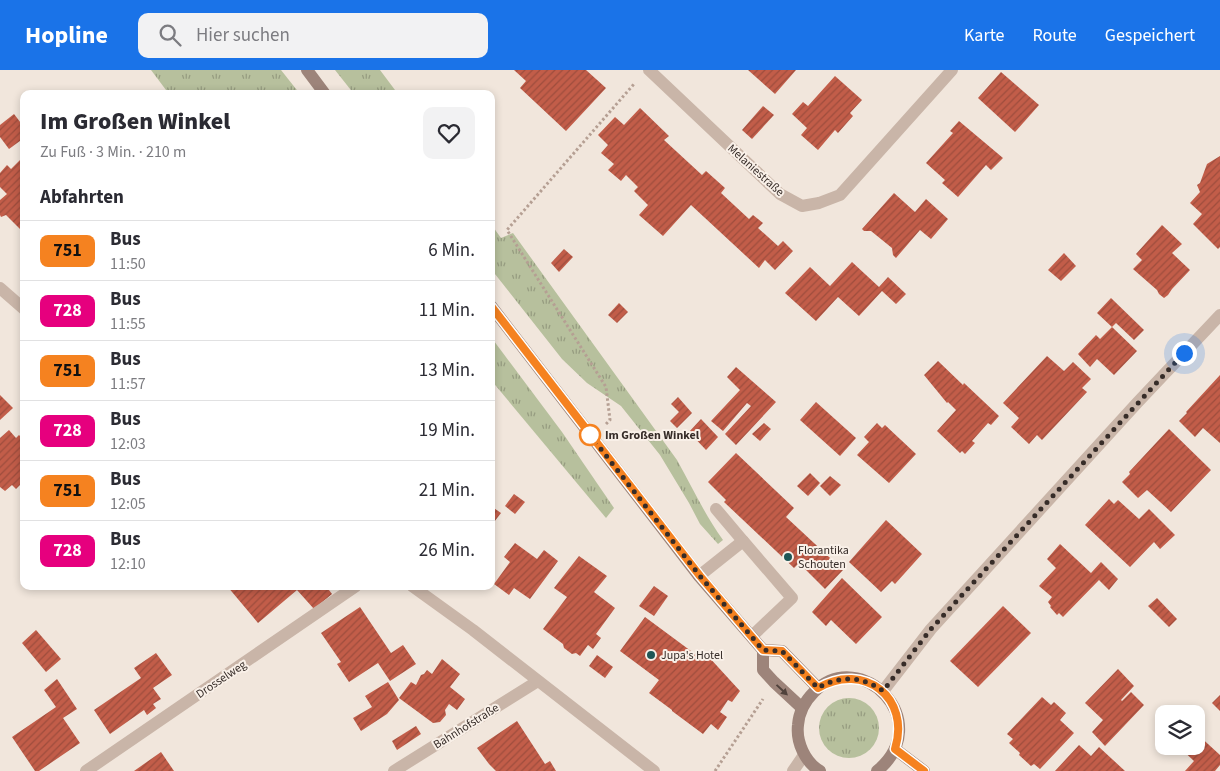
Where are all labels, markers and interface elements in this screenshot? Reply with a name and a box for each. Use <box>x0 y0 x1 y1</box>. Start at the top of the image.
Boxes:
search box <box>138 13 488 58</box>
text: Hopline <box>25 18 108 53</box>
icon: search <box>156 21 184 49</box>
text: Hier suchen <box>196 22 290 49</box>
text: Karte <box>964 23 1004 48</box>
text: Route <box>1032 23 1077 48</box>
text: Gespeichert <box>1105 23 1195 48</box>
text: Im Großen Winkel <box>40 104 230 139</box>
button: heart <box>423 107 475 159</box>
street label: Melaniestraße <box>724 140 788 200</box>
text: Zu Fuß · 3 Min. · 210 m <box>40 141 186 163</box>
text: Abfahrten <box>40 184 124 211</box>
text: Bus <box>110 226 141 253</box>
text: 6 Min. <box>428 237 475 264</box>
text: 751 <box>53 238 82 263</box>
text: 11:50 <box>110 253 146 275</box>
text: Bus <box>110 286 141 313</box>
text: 11 Min. <box>419 297 475 324</box>
text: 728 <box>53 298 82 323</box>
text: 11:55 <box>110 313 146 335</box>
your location <box>1172 341 1197 366</box>
text: Bus <box>110 346 141 373</box>
text: 13 Min. <box>419 357 475 384</box>
text: 751 <box>53 358 82 383</box>
text: 11:57 <box>110 373 146 395</box>
text: Bus <box>110 406 141 433</box>
text: 19 Min. <box>419 417 475 444</box>
text: 728 <box>53 418 82 443</box>
marker: Im Großen Winkel <box>579 424 601 446</box>
place label: Im Großen Winkel <box>605 427 700 444</box>
text: 12:03 <box>110 433 146 455</box>
text: Bus <box>110 466 141 493</box>
text: 21 Min. <box>419 477 475 504</box>
text: 751 <box>53 478 82 503</box>
text: 12:05 <box>110 493 146 515</box>
text: Bus <box>110 526 141 553</box>
text: 26 Min. <box>419 537 475 564</box>
text: 728 <box>53 538 82 563</box>
place label: Florantika Schouten <box>798 542 849 573</box>
marker: Florantika Schouten <box>782 551 794 563</box>
text: 12:10 <box>110 553 146 575</box>
place label: Jupa's Hotel <box>661 647 723 664</box>
marker: Jupa's Hotel <box>645 649 657 661</box>
street label: Drosselweg <box>193 656 250 703</box>
one-way arrow <box>775 684 787 696</box>
street label: Bahnhofstraße <box>430 700 502 753</box>
map controls <box>1155 705 1205 755</box>
button: layers <box>1155 705 1205 755</box>

